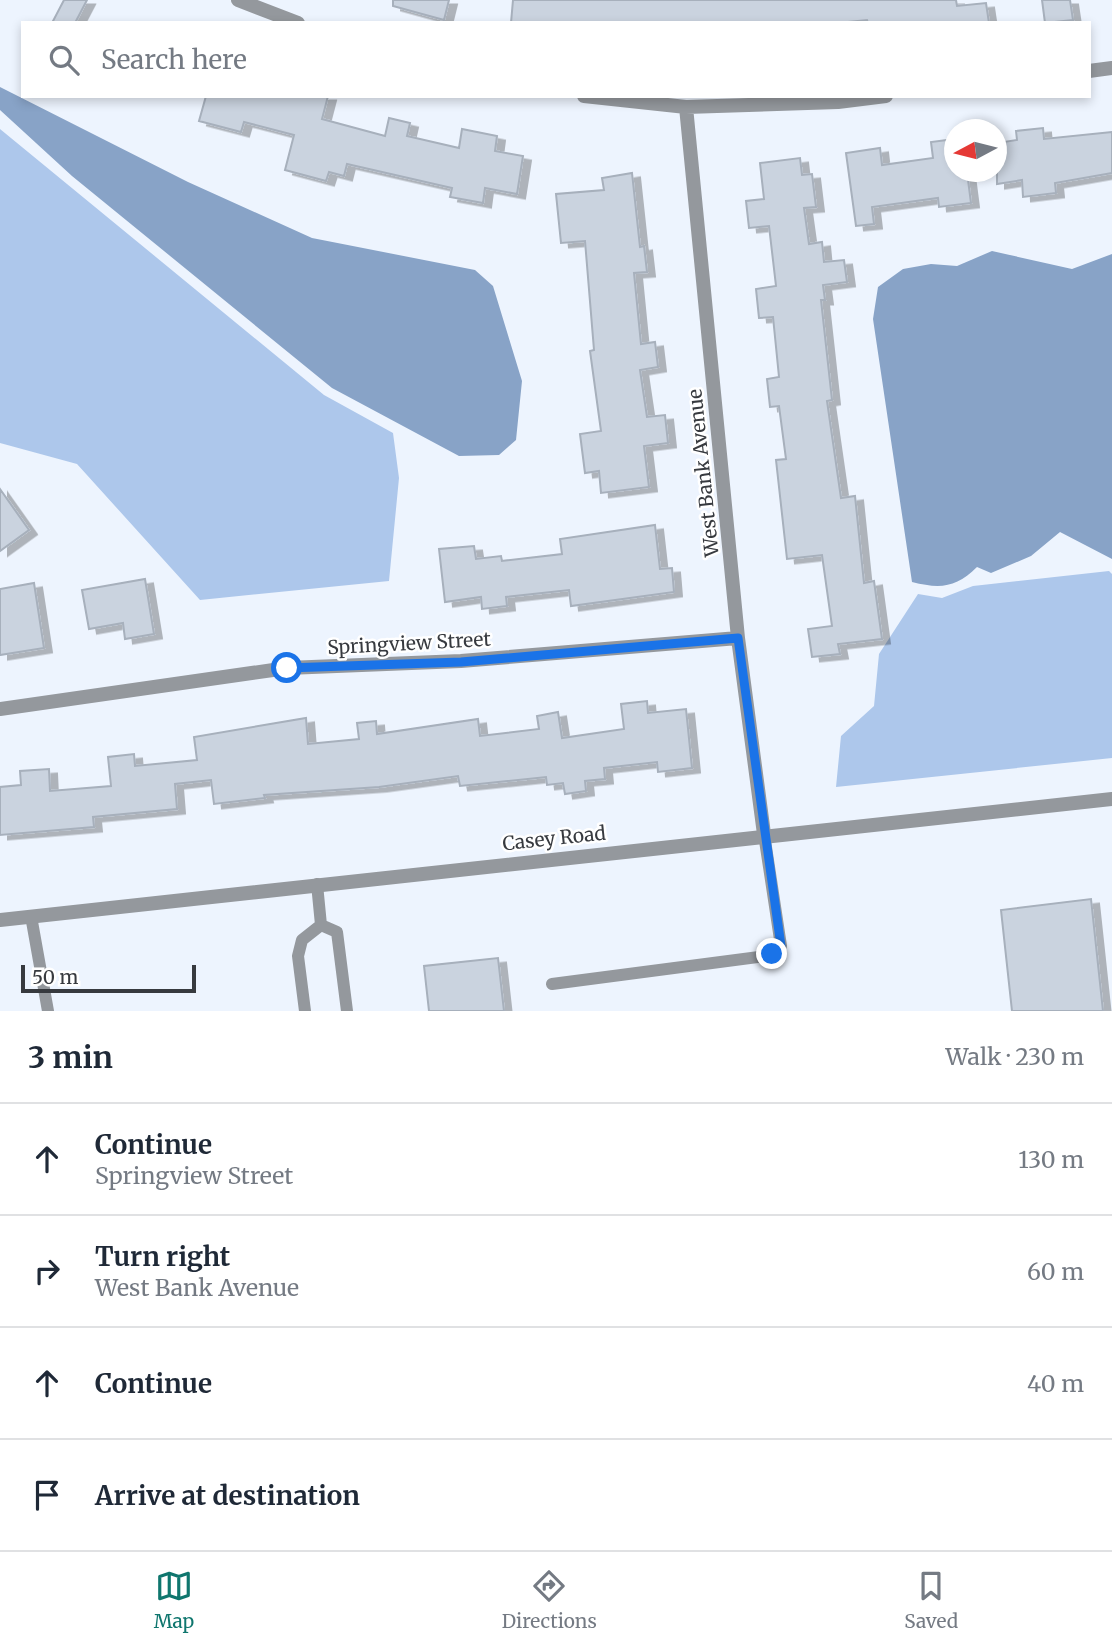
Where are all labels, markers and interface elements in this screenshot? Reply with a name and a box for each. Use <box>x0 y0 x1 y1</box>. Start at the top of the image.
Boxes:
search box <box>21 21 1091 98</box>
icon: search <box>45 41 83 79</box>
text: Search here <box>101 43 247 76</box>
north arrow <box>944 119 1007 182</box>
street label: West Bank Avenue <box>682 388 724 559</box>
street label: Springview Street <box>327 627 492 659</box>
route start <box>271 652 302 683</box>
street label: Casey Road <box>501 821 607 855</box>
route end <box>756 938 787 969</box>
scale bar <box>21 962 196 994</box>
text: 50 m <box>32 965 78 989</box>
text: 3 min <box>28 1038 113 1076</box>
text: Walk · 230 m <box>945 1042 1084 1071</box>
text: Continue <box>95 1128 212 1161</box>
icon: ahead <box>28 1140 66 1178</box>
text: 130 m <box>1018 1145 1084 1174</box>
text: Springview Street <box>95 1161 293 1190</box>
text: Turn right <box>95 1240 230 1273</box>
icon: right <box>28 1252 66 1290</box>
text: 60 m <box>1027 1257 1084 1286</box>
text: West Bank Avenue <box>95 1273 299 1302</box>
icon: ahead <box>28 1364 66 1402</box>
text: Continue <box>95 1367 212 1400</box>
text: 40 m <box>1027 1369 1084 1398</box>
icon: arrive <box>28 1476 66 1514</box>
text: Arrive at destination <box>95 1479 360 1512</box>
tab: Map <box>154 1567 194 1633</box>
tab: Directions <box>502 1567 597 1633</box>
tab: Saved <box>904 1567 958 1633</box>

